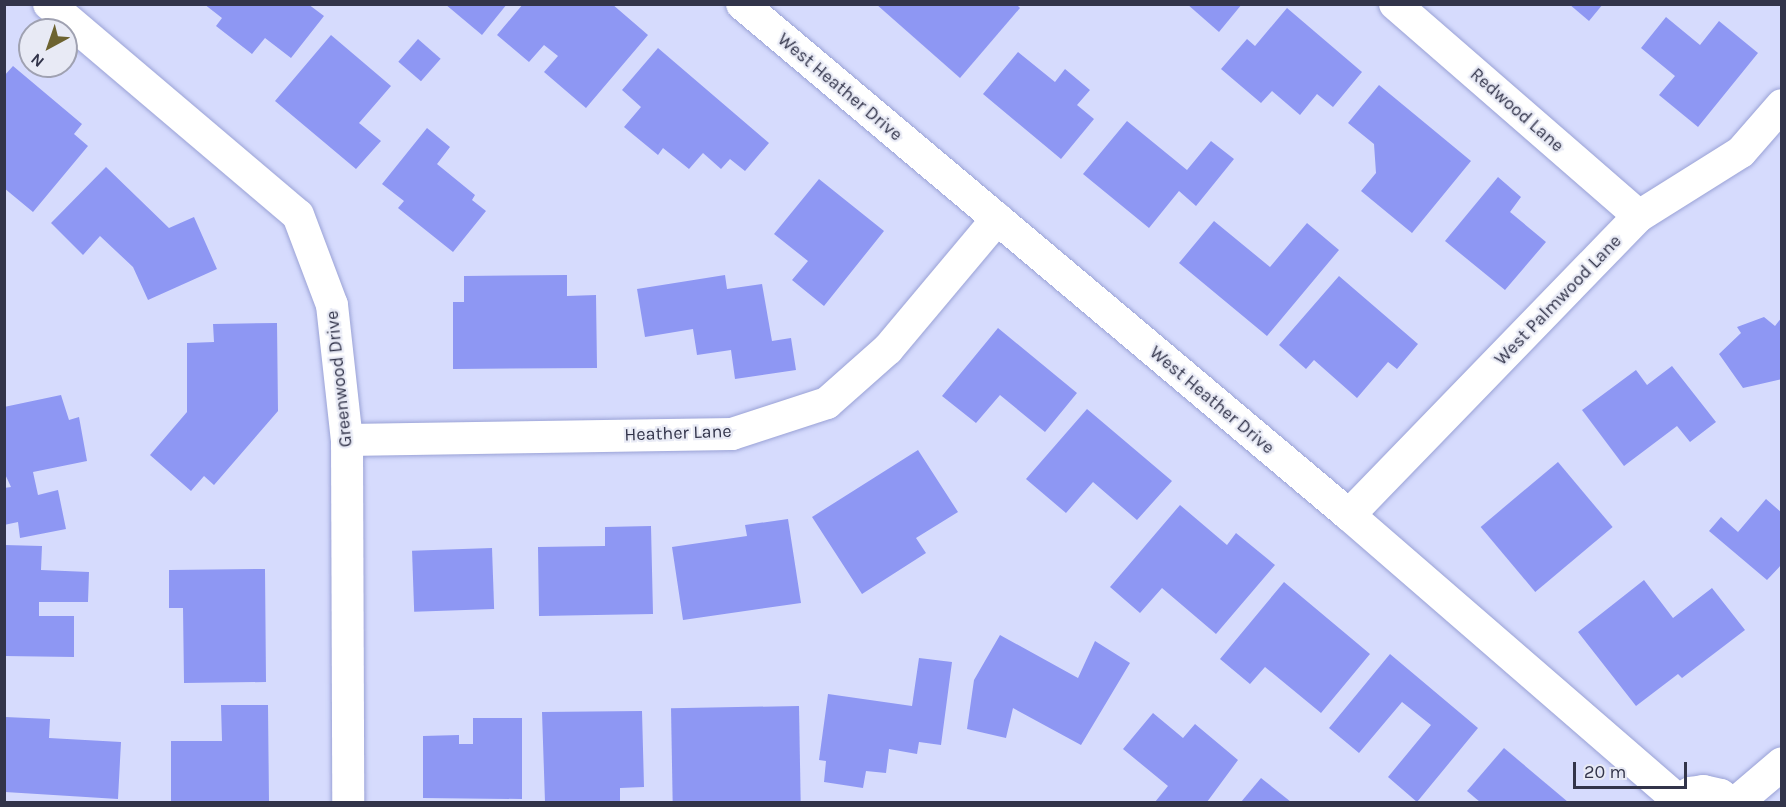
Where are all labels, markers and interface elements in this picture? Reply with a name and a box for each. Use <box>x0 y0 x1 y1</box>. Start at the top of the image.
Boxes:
north arrow <box>18 18 78 78</box>
street label: West Heather Drive <box>773 29 907 145</box>
text: N <box>27 50 48 72</box>
street label: Redwood Lane <box>1466 63 1568 157</box>
street label: West Palmwood Lane <box>1490 230 1626 370</box>
street label: Greenwood Drive <box>321 310 357 448</box>
street label: West Heather Drive <box>1145 342 1279 458</box>
street label: Heather Lane <box>624 420 732 446</box>
scale bar <box>1576 750 1690 788</box>
text: 20 m <box>1584 761 1626 783</box>

